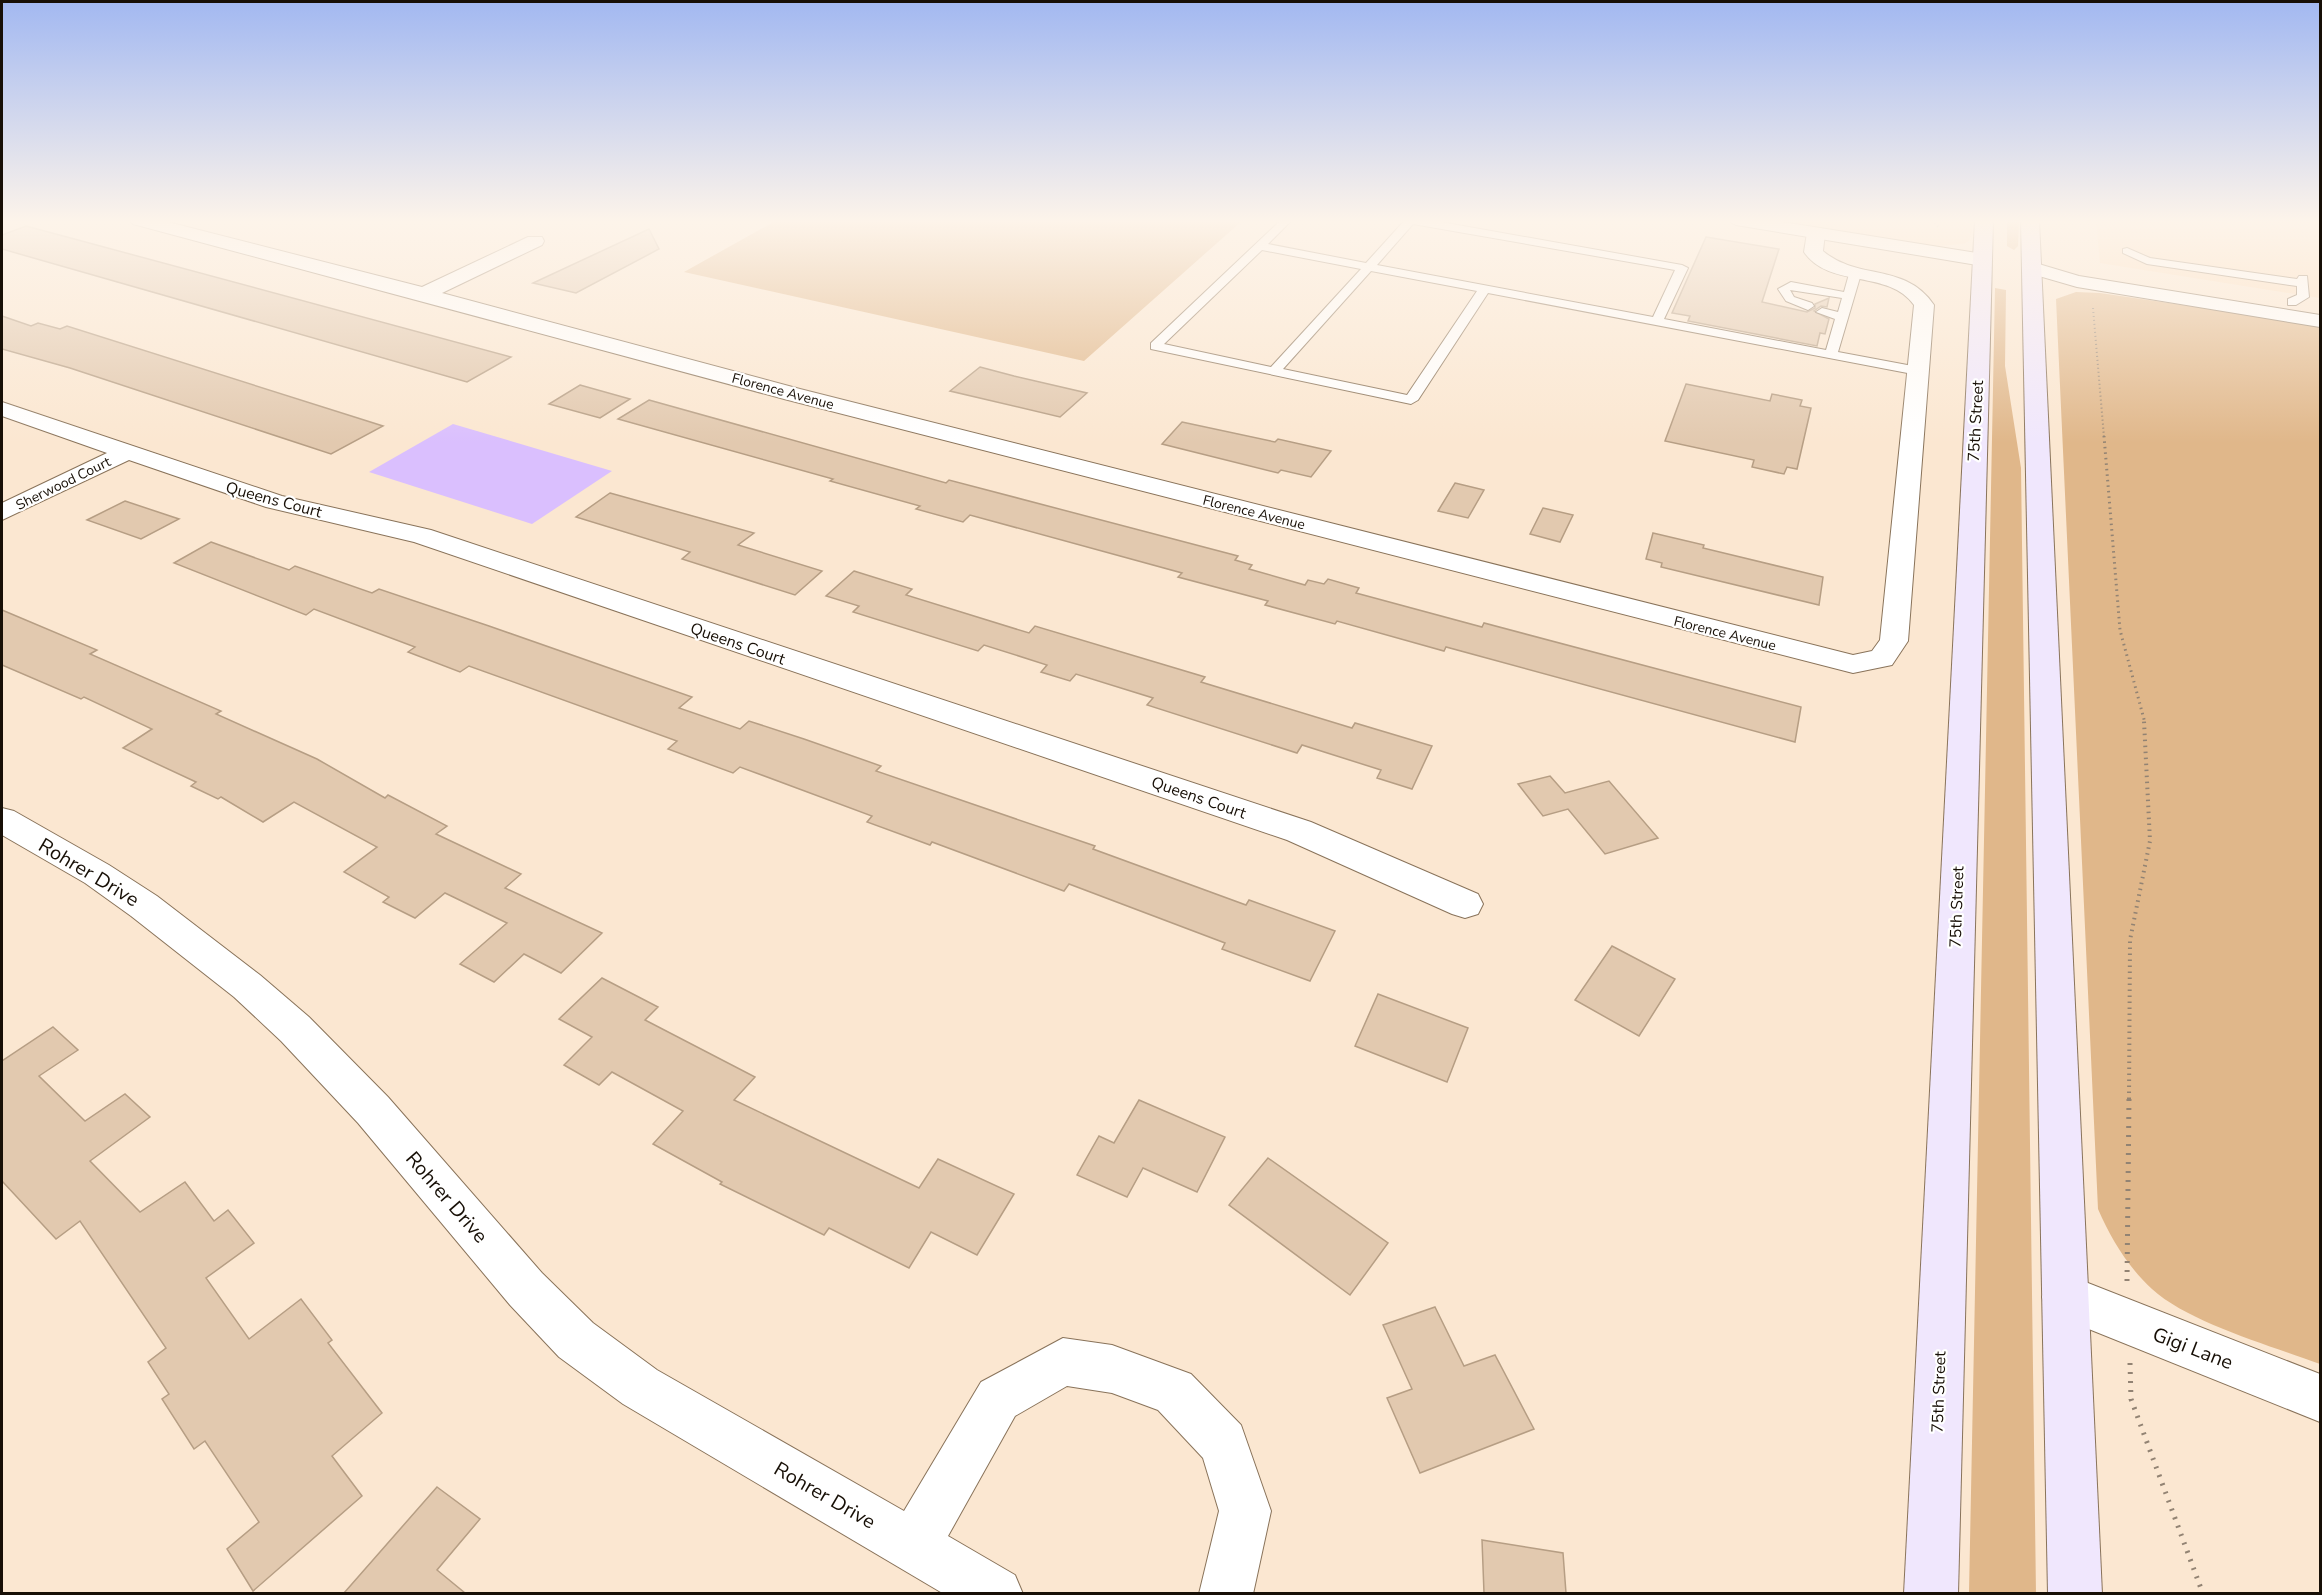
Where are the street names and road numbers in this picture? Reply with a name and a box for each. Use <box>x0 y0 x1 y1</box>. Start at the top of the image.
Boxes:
street label: Florence Avenue <box>730 369 836 414</box>
street label: 75th Street <box>1963 379 1989 462</box>
street label: Sherwood Court <box>13 452 114 515</box>
street label: Queens Court <box>223 477 325 524</box>
street label: Florence Avenue <box>1201 491 1307 534</box>
street label: Florence Avenue <box>1672 612 1778 655</box>
street label: Queens Court <box>687 617 788 671</box>
street label: Queens Court <box>1148 771 1249 825</box>
street label: Rohrer Drive <box>33 832 144 913</box>
street label: 75th Street <box>1945 865 1969 948</box>
street label: Rohrer Drive <box>399 1146 494 1249</box>
street label: Gigi Lane <box>2149 1321 2237 1376</box>
street label: 75th Street <box>1927 1350 1951 1433</box>
street label: Rohrer Drive <box>769 1455 880 1535</box>

